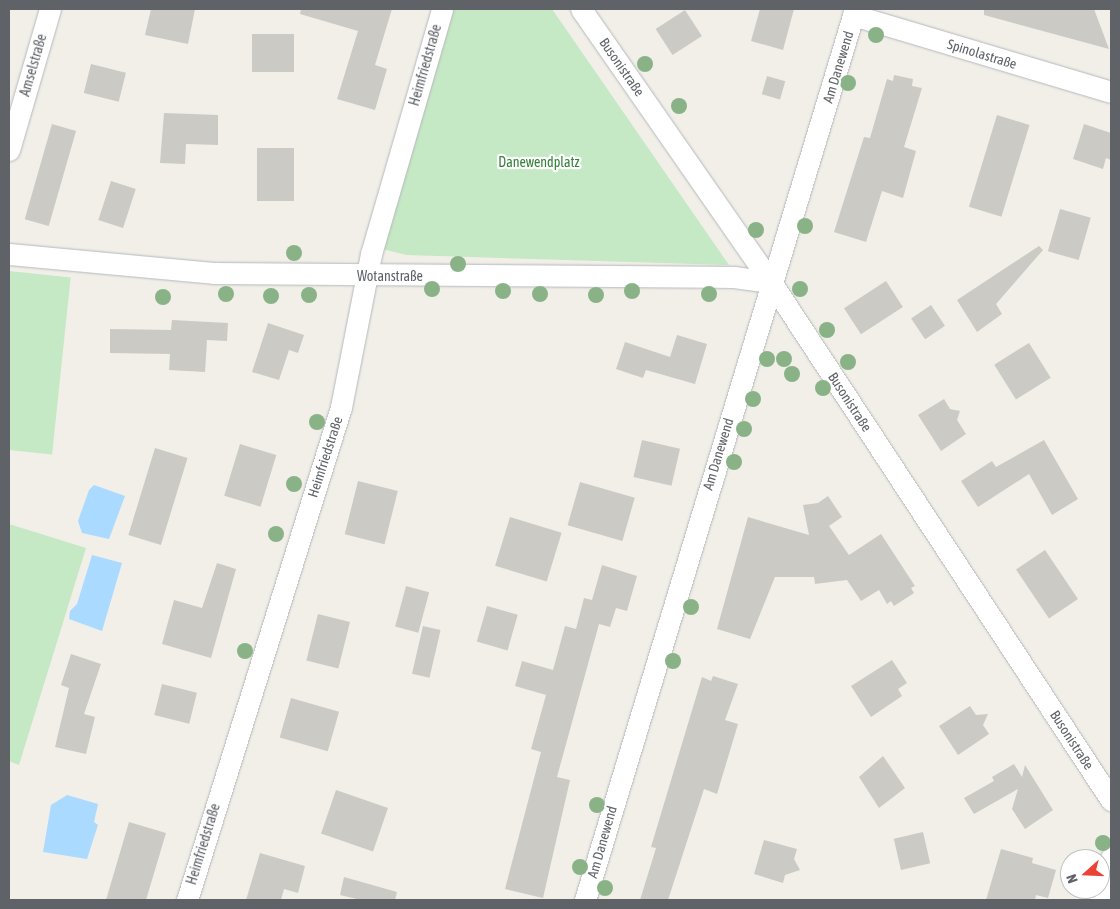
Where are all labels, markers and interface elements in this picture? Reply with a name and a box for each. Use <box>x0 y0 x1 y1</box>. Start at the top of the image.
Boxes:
street label: Heimfriedstraße <box>405 22 445 108</box>
street label: Am Danewend <box>819 29 857 105</box>
street label: Amselstraße <box>16 32 50 98</box>
street label: Busonistraße <box>596 35 648 99</box>
street label: Spinolastraße <box>945 36 1019 72</box>
park label: Danewendplatz <box>498 154 580 170</box>
street label: Wotanstraße <box>357 268 423 284</box>
street label: Busonistraße <box>825 369 875 435</box>
street label: Heimfriedstraße <box>304 414 346 500</box>
street label: Am Danewend <box>699 416 737 492</box>
street label: Busonistraße <box>1047 707 1097 773</box>
street label: Heimfriedstraße <box>183 801 223 887</box>
street label: Am Danewend <box>584 804 620 880</box>
north arrow <box>1060 849 1110 899</box>
text: N <box>1063 872 1081 885</box>

